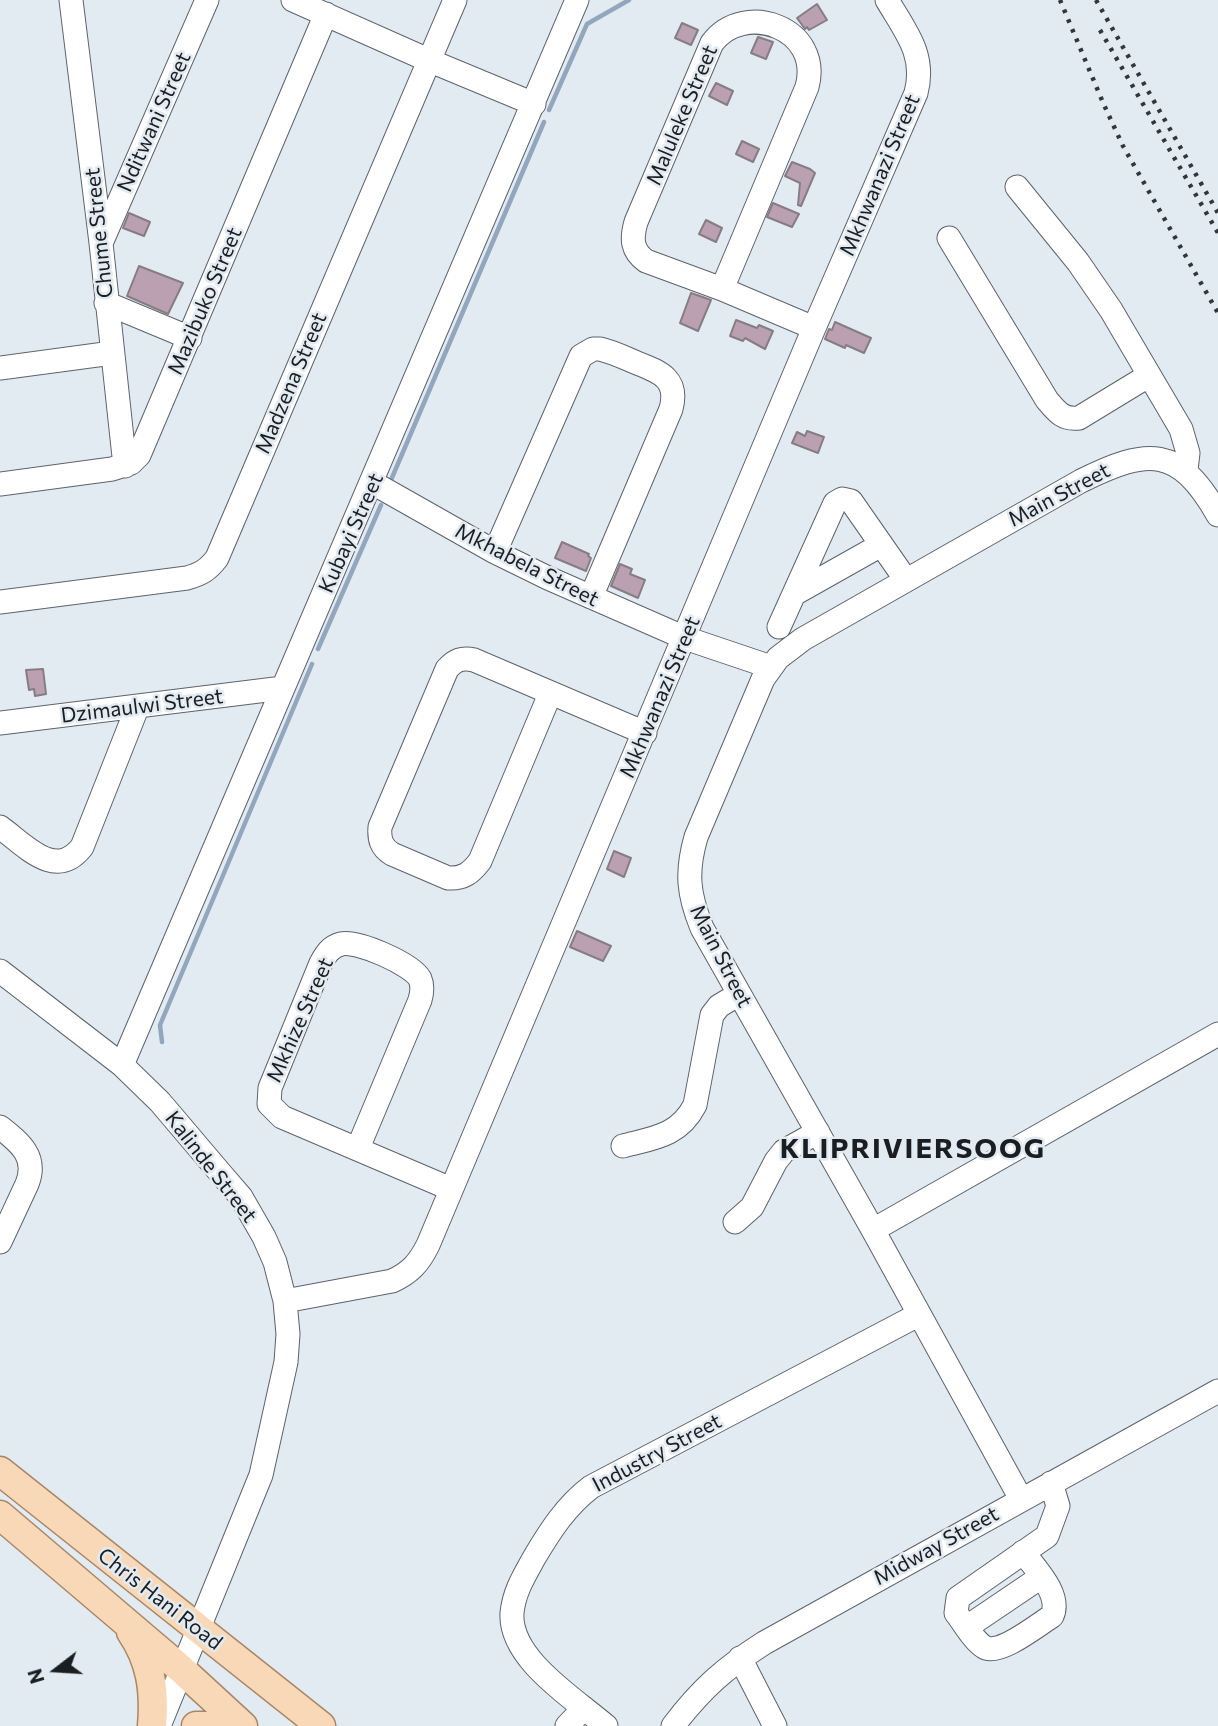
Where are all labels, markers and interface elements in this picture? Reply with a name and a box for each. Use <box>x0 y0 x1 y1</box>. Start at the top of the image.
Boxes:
street label: Maluleke Street <box>641 41 723 189</box>
street label: Nditwani Street <box>112 48 196 196</box>
street label: Mkhwanazi Street <box>835 90 925 260</box>
street label: Chume Street <box>80 167 118 299</box>
street label: Mazibuko Street <box>163 223 247 379</box>
street label: Madzena Street <box>250 309 332 457</box>
street label: Main Street <box>1004 458 1114 532</box>
street label: Kubayi Street <box>313 469 389 597</box>
street label: Mkhabela Street <box>451 518 603 612</box>
street label: Mkhwanazi Street <box>615 612 705 782</box>
street label: Dzimaulwi Street <box>59 684 225 728</box>
street label: Main Street <box>684 901 758 1011</box>
street label: Mkhize Street <box>261 954 339 1086</box>
street label: Kalinde Street <box>160 1106 262 1228</box>
district label: KLIPRIVIERSOOG <box>781 1132 1045 1166</box>
street label: Industry Street <box>588 1408 726 1498</box>
street label: Midway Street <box>869 1501 1003 1591</box>
street label: Chris Hani Road <box>93 1543 227 1655</box>
north arrow <box>21 1635 91 1705</box>
text: N <box>22 1666 49 1686</box>

